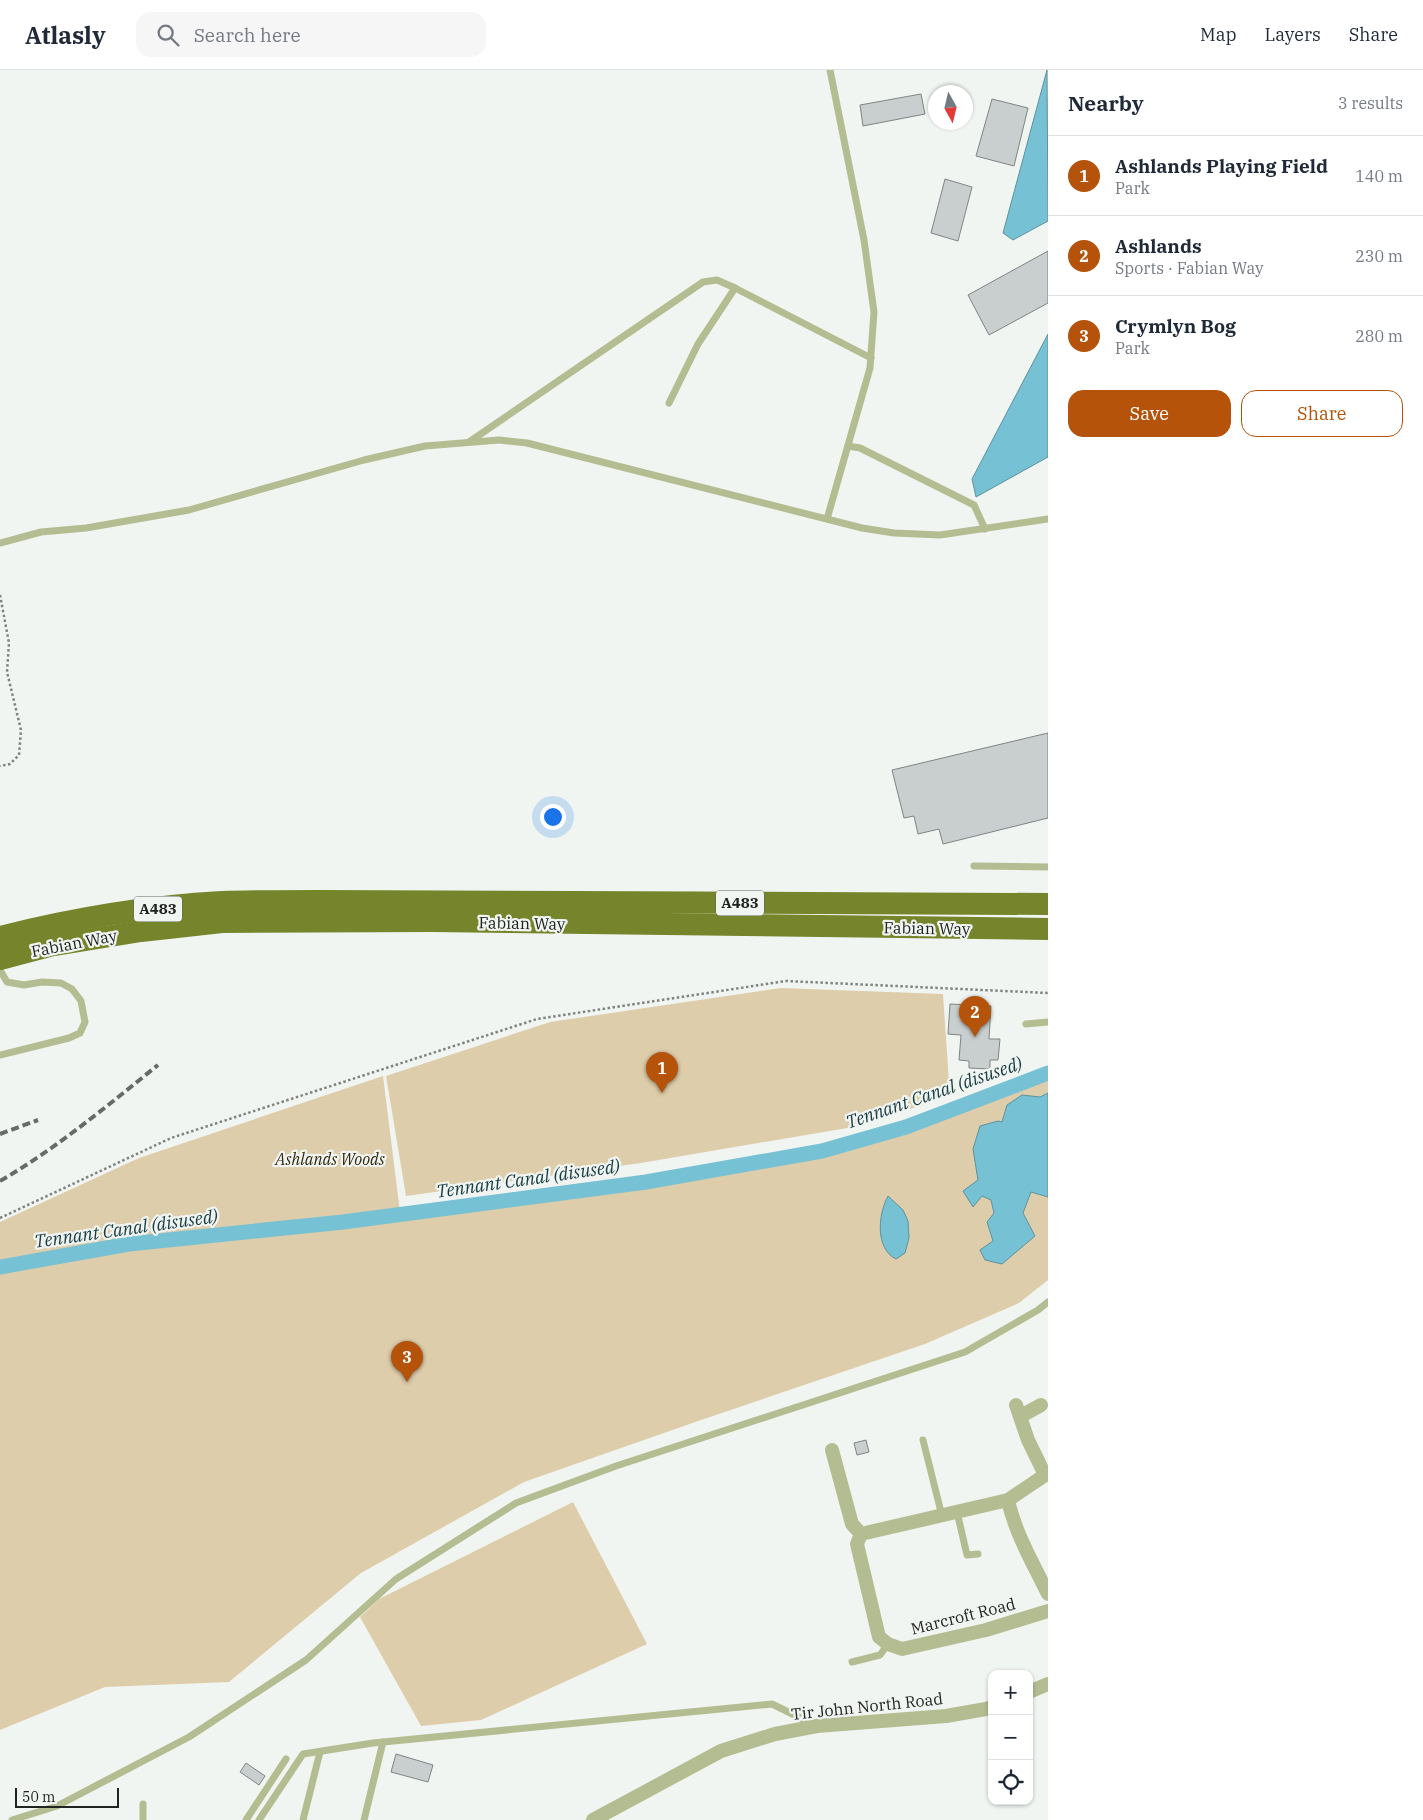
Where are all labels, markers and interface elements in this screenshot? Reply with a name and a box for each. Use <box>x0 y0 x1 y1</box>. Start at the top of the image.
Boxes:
search box <box>136 12 486 57</box>
text: Atlasly <box>25 19 106 51</box>
icon: search <box>154 21 182 49</box>
text: Search here <box>194 23 301 47</box>
text: Map <box>1200 23 1237 46</box>
text: Layers <box>1265 23 1321 46</box>
text: Share <box>1349 23 1398 46</box>
north arrow <box>928 85 973 130</box>
text: Nearby <box>1068 89 1144 117</box>
text: 3 results <box>1338 93 1403 113</box>
text: Ashlands Playing Field <box>1115 154 1328 178</box>
text: 1 <box>1079 166 1089 186</box>
text: 140 m <box>1355 166 1403 186</box>
text: Park <box>1115 178 1150 198</box>
text: Ashlands <box>1115 234 1202 258</box>
text: 2 <box>1079 246 1089 266</box>
text: 230 m <box>1355 246 1403 266</box>
text: Sports · Fabian Way <box>1115 258 1264 278</box>
text: Crymlyn Bog <box>1115 314 1236 338</box>
text: 3 <box>1079 326 1089 346</box>
text: 280 m <box>1355 326 1403 346</box>
text: Park <box>1115 338 1150 358</box>
button: Save <box>1068 390 1231 437</box>
button: Share <box>1241 390 1403 437</box>
your location <box>540 804 566 830</box>
road number: A483 <box>716 890 764 916</box>
road number: A483 <box>134 896 182 922</box>
street label: Fabian Way <box>478 912 566 934</box>
street label: Fabian Way <box>883 917 971 939</box>
street label: Fabian Way <box>29 925 119 961</box>
pin: 2 <box>959 996 991 1037</box>
pin: 1 <box>646 1052 678 1093</box>
water label: Tennant Canal (disused) <box>843 1052 1025 1134</box>
park label: Ashlands Woods <box>274 1149 385 1169</box>
water label: Tennant Canal (disused) <box>435 1154 621 1203</box>
water label: Tennant Canal (disused) <box>33 1204 219 1253</box>
pin: 3 <box>391 1341 423 1382</box>
street label: Marcroft Road <box>909 1593 1018 1639</box>
map controls <box>988 1670 1033 1805</box>
button: + <box>988 1670 1033 1715</box>
street label: Tir John North Road <box>790 1688 944 1724</box>
button: − <box>988 1715 1033 1760</box>
button: locate <box>988 1760 1033 1805</box>
scale bar <box>15 1785 119 1808</box>
text: 50 m <box>22 1788 55 1806</box>

